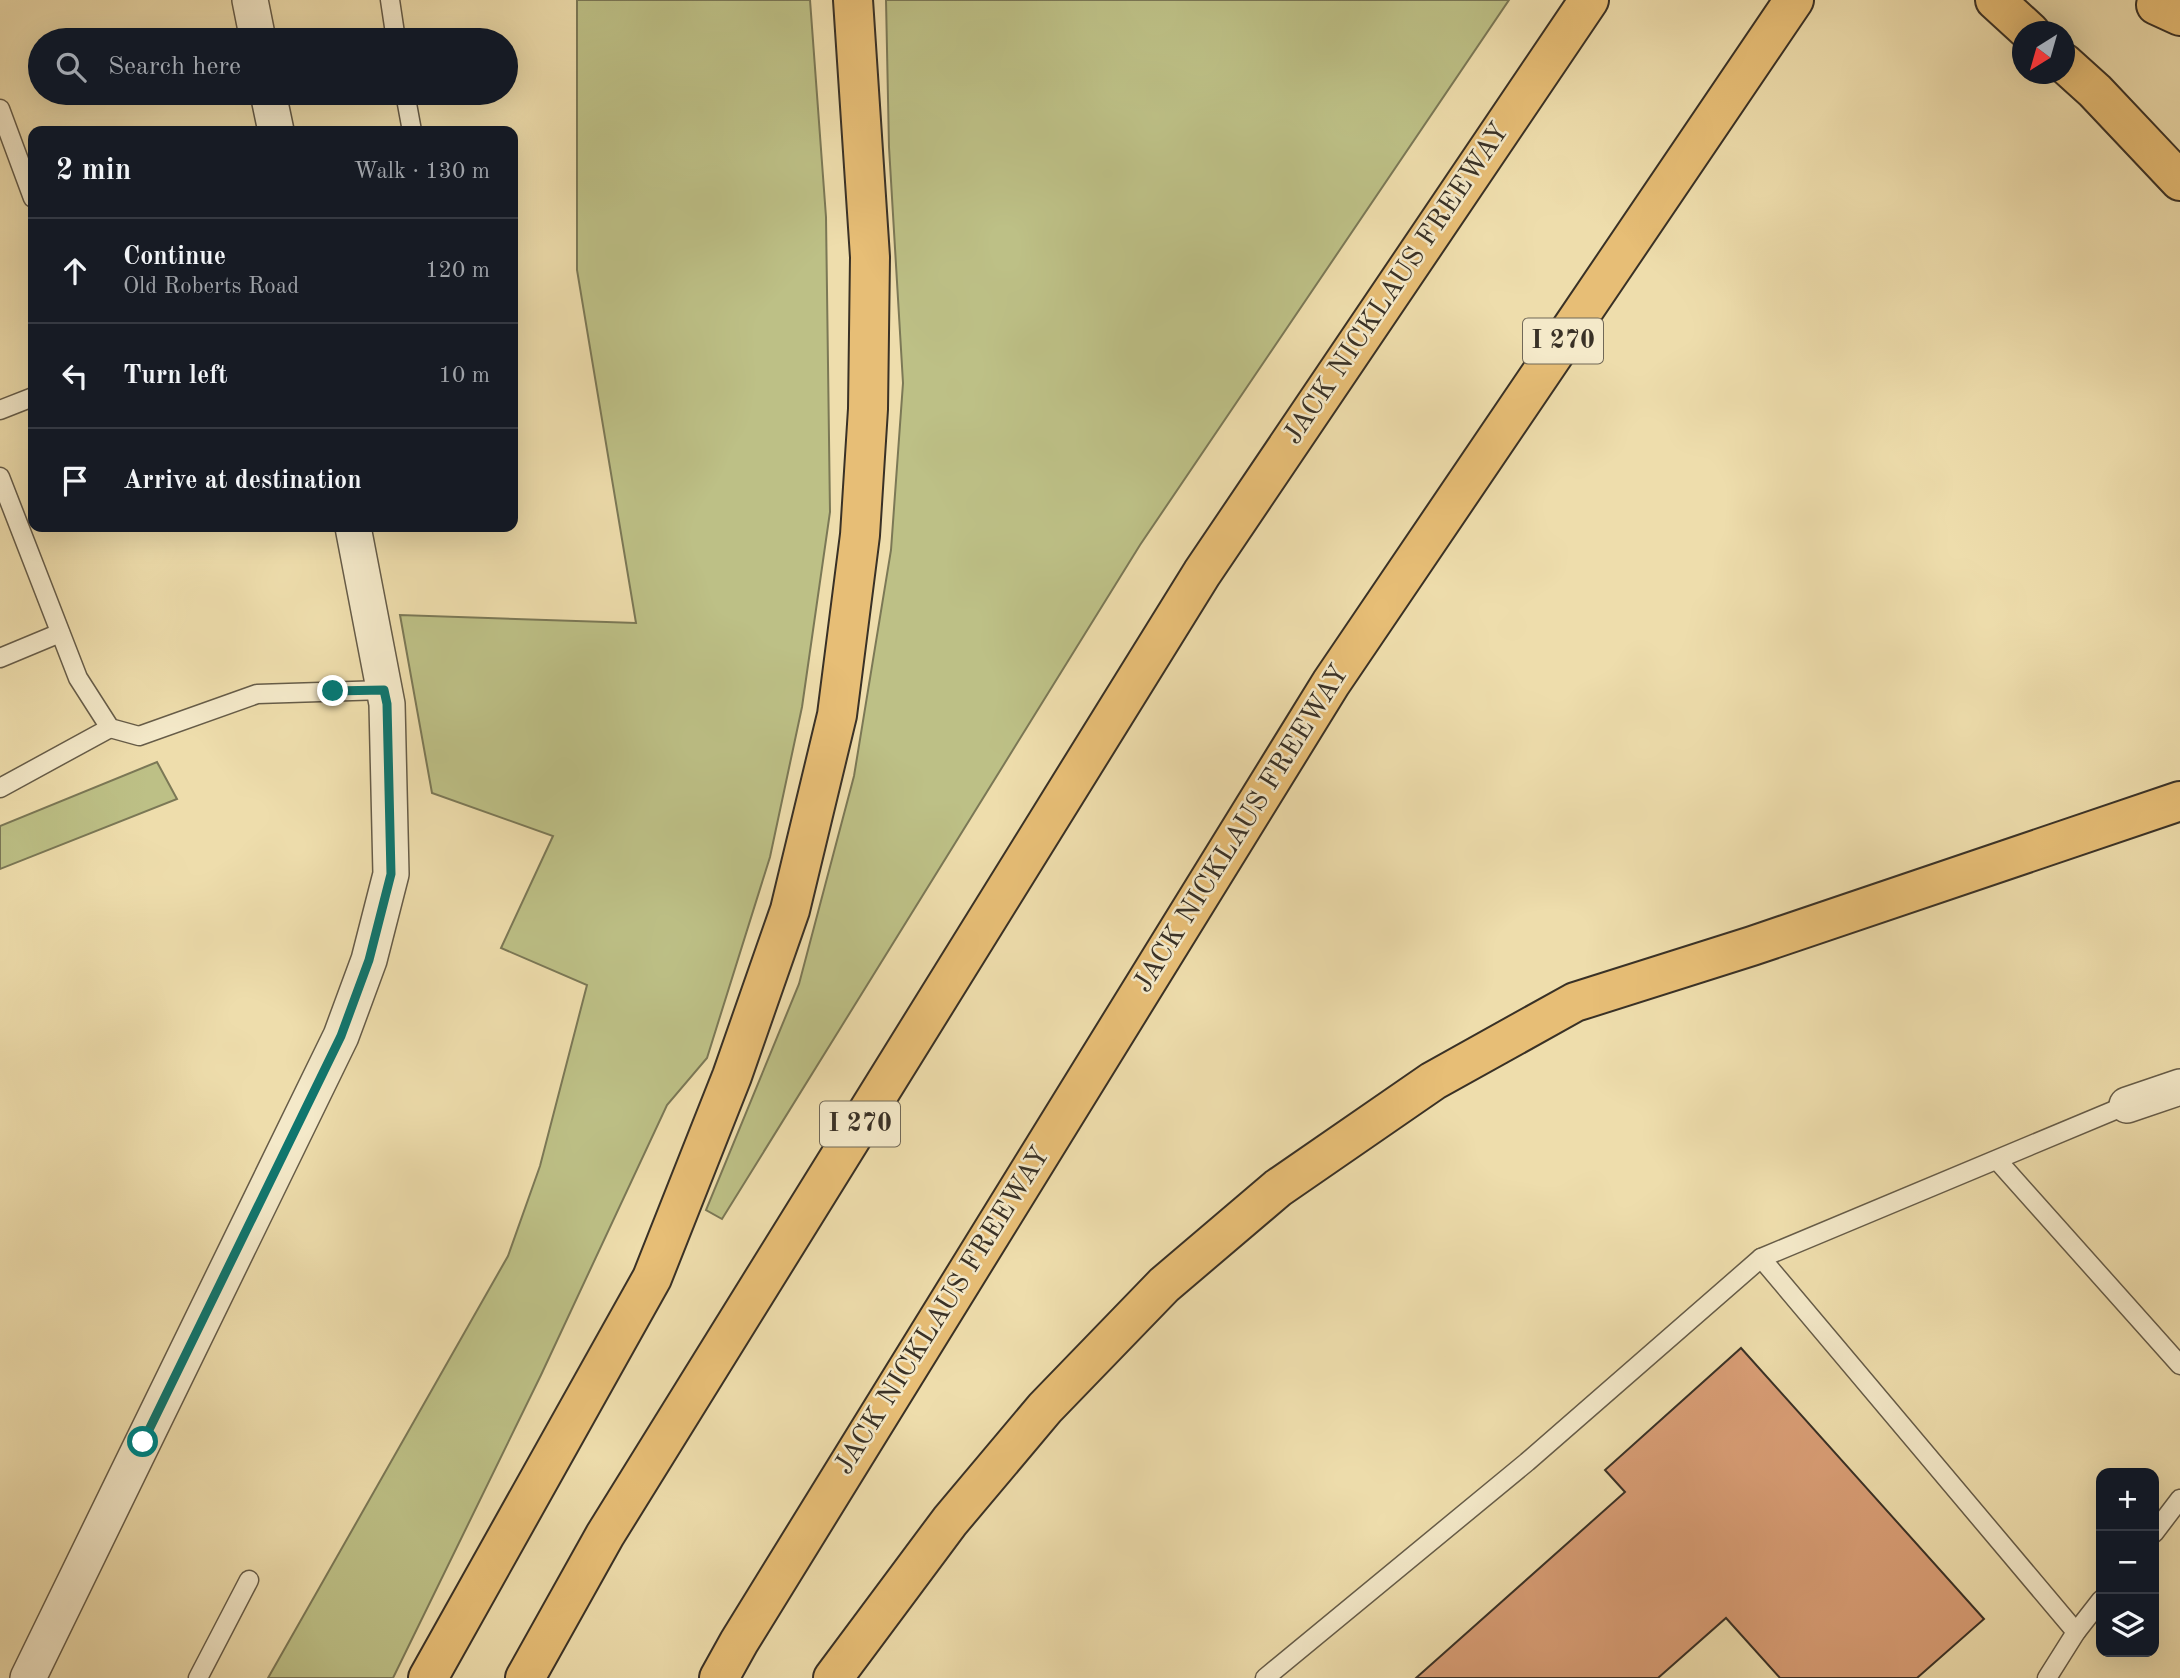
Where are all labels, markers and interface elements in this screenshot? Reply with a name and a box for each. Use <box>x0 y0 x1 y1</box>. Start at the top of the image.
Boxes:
north arrow <box>2012 21 2075 84</box>
search box <box>28 28 518 105</box>
icon: search <box>52 48 90 86</box>
text: Search here <box>108 54 241 80</box>
street label: JACK NICKLAUS FREEWAY <box>1279 118 1515 450</box>
text: 2 min <box>56 156 131 186</box>
text: Walk · 130 m <box>354 160 490 183</box>
text: Continue <box>123 244 226 270</box>
icon: ahead <box>56 252 94 290</box>
text: 120 m <box>425 259 490 282</box>
text: Old Roberts Road <box>123 275 299 298</box>
road number: I 270 <box>1523 318 1603 364</box>
icon: left <box>56 357 94 395</box>
text: Turn left <box>123 363 228 389</box>
text: 10 m <box>439 364 490 387</box>
icon: arrive <box>56 462 94 500</box>
text: Arrive at destination <box>123 468 362 494</box>
street label: JACK NICKLAUS FREEWAY <box>1129 660 1355 998</box>
route end <box>317 675 348 706</box>
road number: I 270 <box>820 1102 900 1147</box>
street label: JACK NICKLAUS FREEWAY <box>830 1142 1056 1480</box>
route start <box>127 1426 158 1457</box>
map controls <box>2096 1468 2159 1657</box>
button: + <box>2096 1468 2159 1531</box>
button: − <box>2096 1531 2159 1594</box>
button: layers <box>2096 1594 2159 1657</box>

